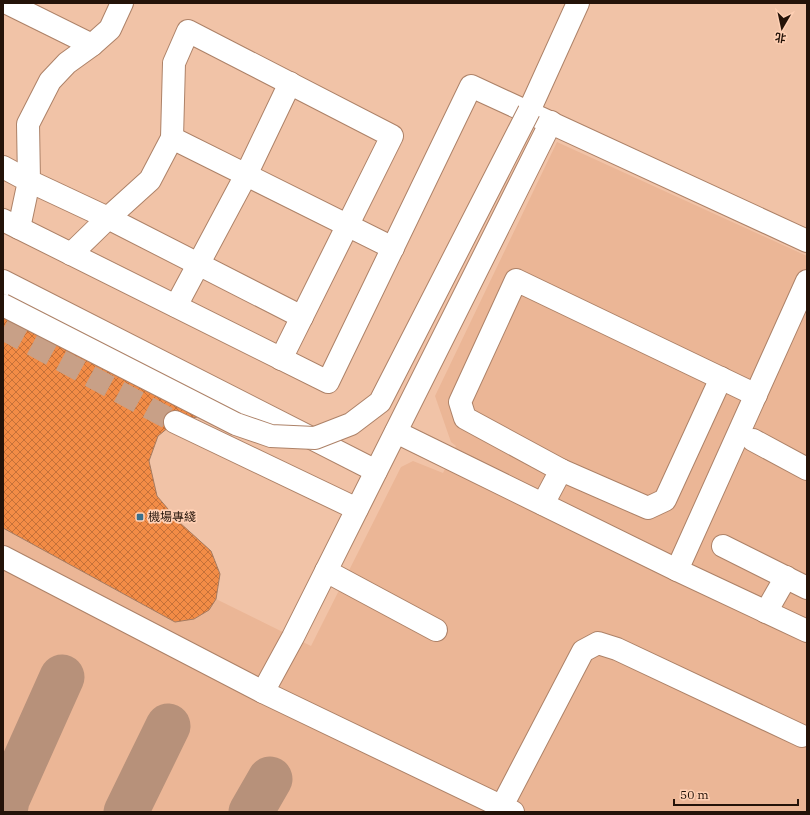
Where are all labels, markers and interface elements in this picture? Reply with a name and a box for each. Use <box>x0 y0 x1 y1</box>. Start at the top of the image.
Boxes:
north arrow <box>762 8 802 48</box>
text: 北 <box>774 30 787 46</box>
place label: 機場專綫 <box>148 509 196 524</box>
marker: 機場專綫 <box>135 512 145 522</box>
scale bar <box>674 781 798 807</box>
text: 50 m <box>680 787 709 802</box>

